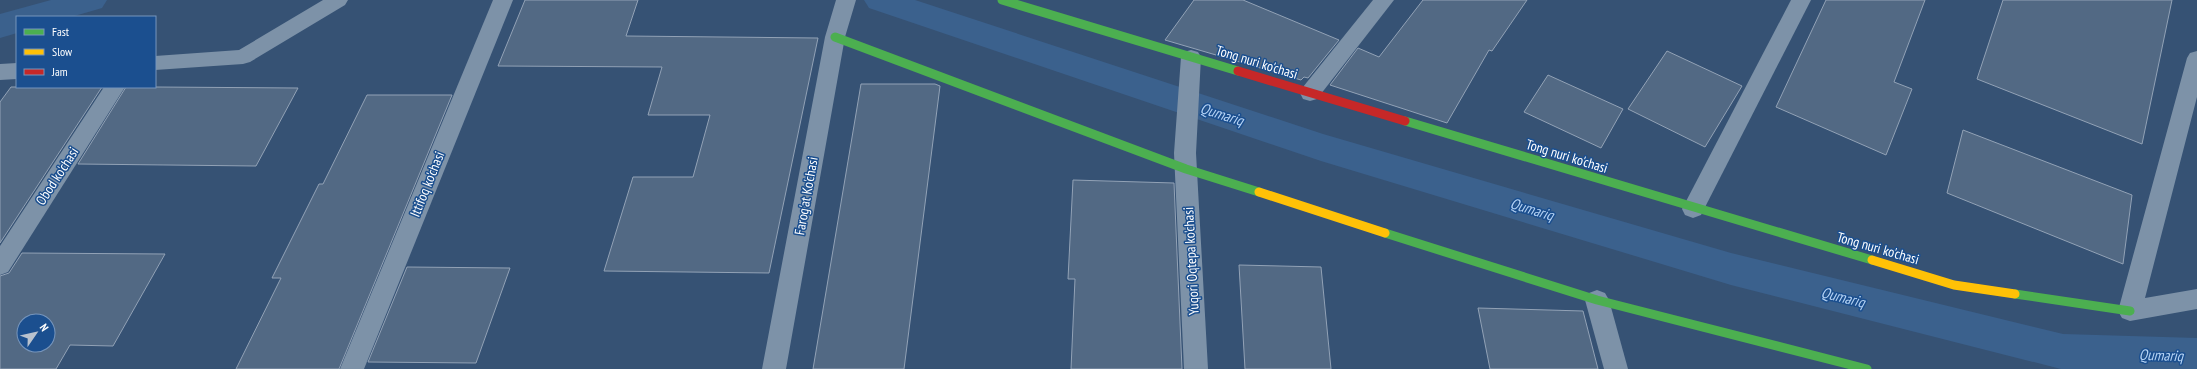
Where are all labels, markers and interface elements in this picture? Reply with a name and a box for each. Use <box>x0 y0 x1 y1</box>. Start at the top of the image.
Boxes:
legend <box>16 16 156 88</box>
text: Fast <box>52 24 70 39</box>
street label: Tong nuri ko'chasi <box>1214 41 1300 83</box>
text: Slow <box>52 44 73 59</box>
text: Jam <box>51 64 68 79</box>
water label: Qumariq <box>1198 98 1247 130</box>
street label: Tong nuri ko'chasi <box>1524 135 1610 177</box>
street label: Obod ko'chasi <box>32 144 82 208</box>
street label: Ittifoq ko'chasi <box>406 149 448 219</box>
street label: Farog'at Ko'chasi <box>790 155 822 237</box>
water label: Qumariq <box>1508 193 1557 225</box>
street label: Yuqori Oqtepa ko'chasi <box>1179 207 1203 315</box>
street label: Tong nuri ko'chasi <box>1835 228 1921 268</box>
water label: Qumariq <box>1819 282 1868 312</box>
north arrow <box>16 313 56 353</box>
text: N <box>37 321 52 334</box>
water label: Qumariq <box>2139 345 2185 365</box>

